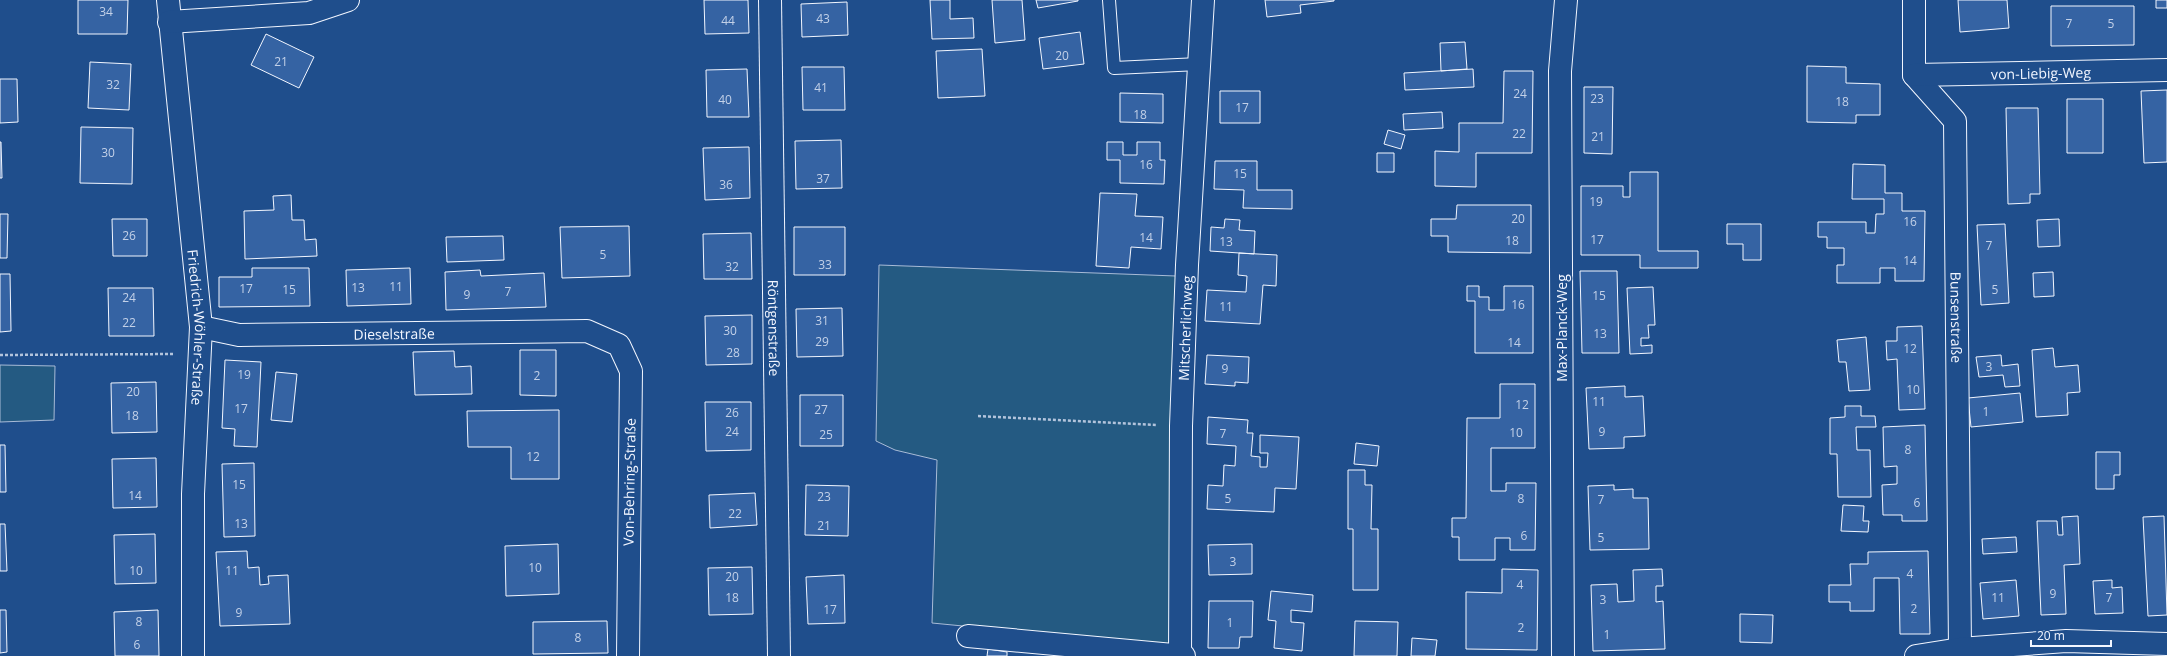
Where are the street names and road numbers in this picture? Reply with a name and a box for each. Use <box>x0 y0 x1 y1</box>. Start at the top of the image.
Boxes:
street label: von-Liebig-Weg <box>1991 62 2092 83</box>
street label: Friedrich-Wöhler-Straße <box>184 249 211 406</box>
street label: Bunsenstraße <box>1947 272 1967 363</box>
street label: Max-Planck-Weg <box>1552 274 1571 382</box>
street label: Mitscherlichweg <box>1173 275 1196 381</box>
street label: Röntgenstraße <box>764 280 785 376</box>
street label: Dieselstraße <box>353 323 435 343</box>
street label: Von-Behring-Straße <box>618 418 640 546</box>

